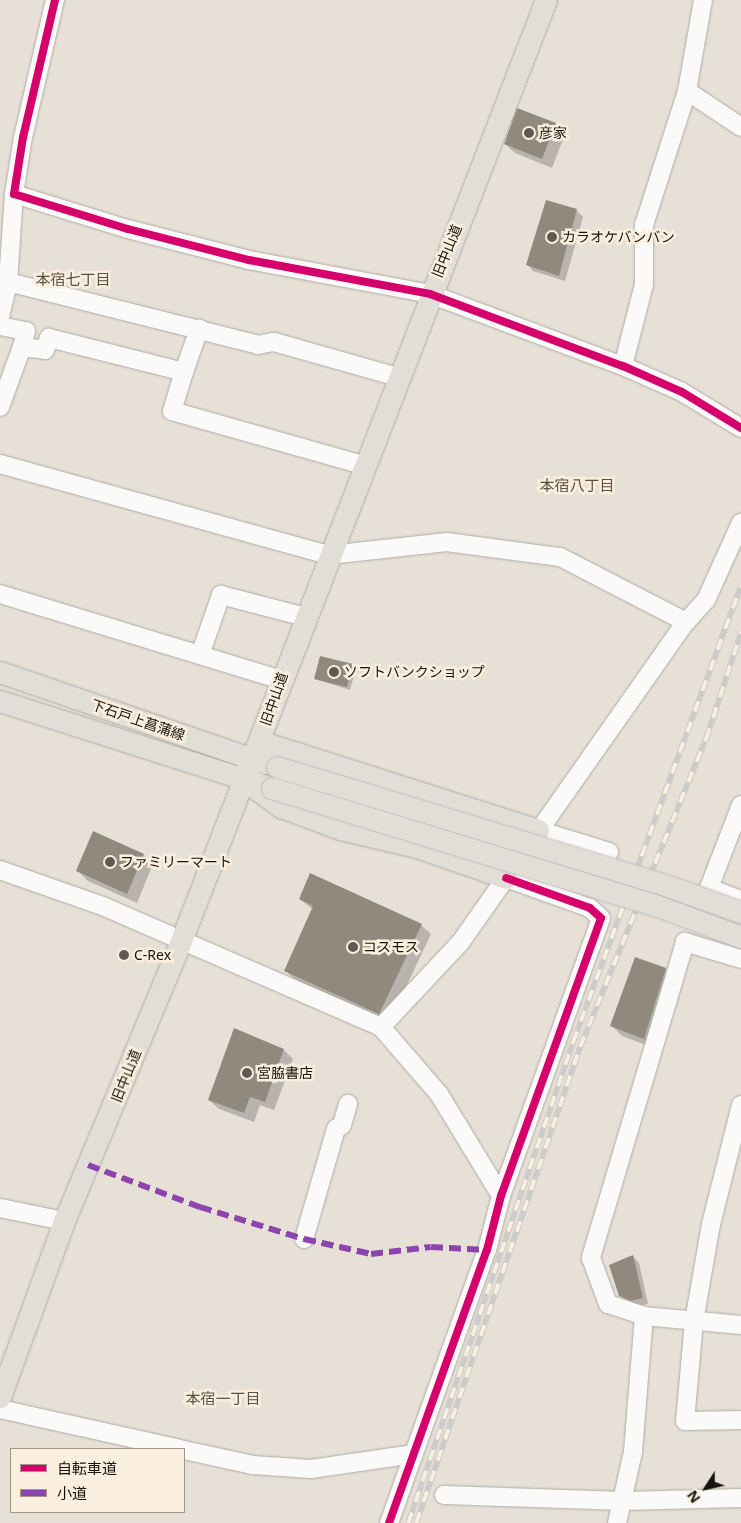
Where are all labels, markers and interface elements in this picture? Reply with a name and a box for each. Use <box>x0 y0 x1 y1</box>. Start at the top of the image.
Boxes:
place label: 彦家 <box>539 125 567 141</box>
marker: 彦家 <box>523 127 535 139</box>
street label: 旧中山道 <box>429 222 465 280</box>
place label: カラオケバンバン <box>562 229 674 245</box>
marker: カラオケバンバン <box>546 231 558 243</box>
district label: 本宿七丁目 <box>36 271 110 289</box>
district label: 本宿八丁目 <box>540 477 614 495</box>
place label: ソフトバンクショップ <box>344 664 484 680</box>
marker: ソフトバンクショップ <box>328 666 340 678</box>
street label: 旧中山道 <box>257 670 291 728</box>
street label: 下石戸上菖蒲線 <box>89 696 187 744</box>
place label: ファミリーマート <box>120 854 232 870</box>
marker: ファミリーマート <box>104 856 116 868</box>
place label: コスモス <box>363 939 419 955</box>
marker: コスモス <box>347 941 359 953</box>
place label: C-Rex <box>134 947 171 963</box>
marker: C-Rex <box>118 949 130 961</box>
street label: 旧中山道 <box>108 1047 144 1105</box>
place label: 宮脇書店 <box>257 1065 313 1081</box>
marker: 宮脇書店 <box>241 1067 253 1079</box>
district label: 本宿一丁目 <box>186 1390 260 1408</box>
legend <box>10 1448 185 1513</box>
text: 自転車道 <box>57 1458 117 1478</box>
north arrow <box>681 1463 731 1513</box>
text: 小道 <box>57 1483 87 1503</box>
text: N <box>682 1487 704 1507</box>

